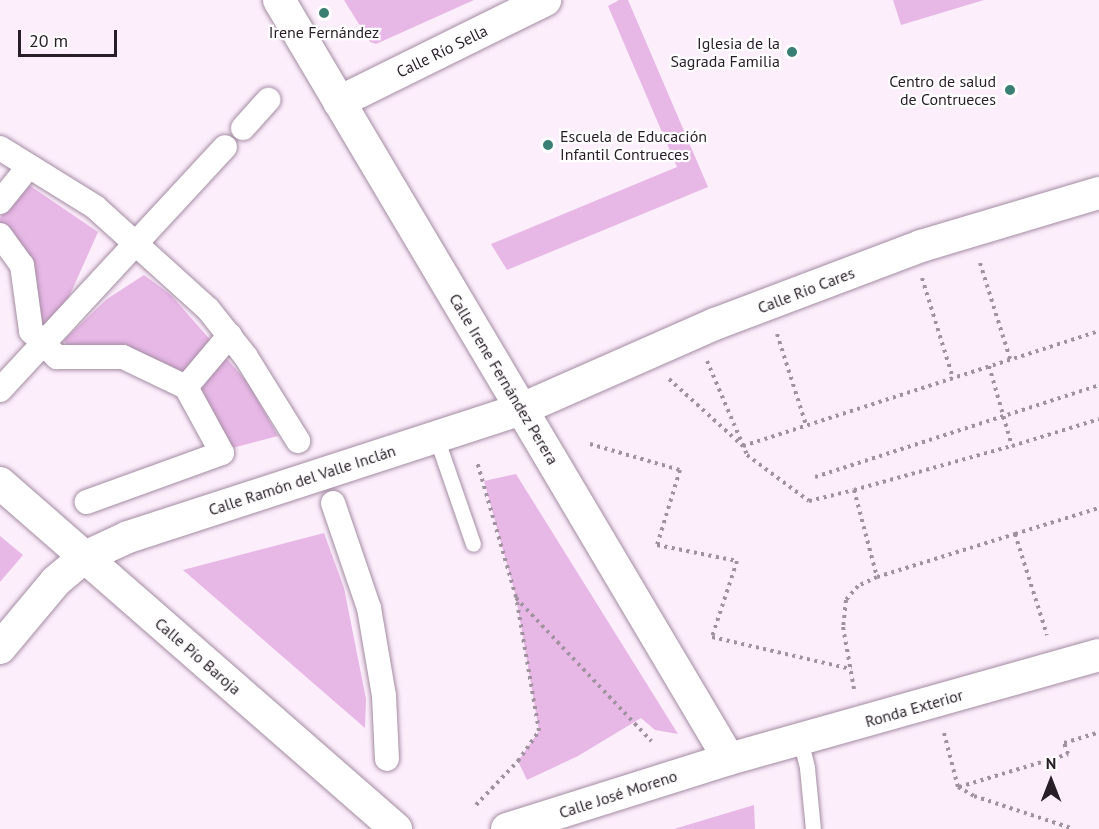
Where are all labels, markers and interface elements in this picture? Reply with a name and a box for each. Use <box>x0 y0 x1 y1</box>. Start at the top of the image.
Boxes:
marker: Irene Fernández <box>317 6 331 20</box>
scale bar <box>21 18 120 56</box>
street label: Calle Río Sella <box>393 21 491 81</box>
place label: Irene Fernández <box>269 22 379 42</box>
text: 20 m <box>29 29 68 52</box>
place label: Iglesia de la Sagrada Familia <box>670 33 780 71</box>
marker: Iglesia de la Sagrada Familia <box>785 45 799 59</box>
place label: Centro de salud de Contrueces <box>889 71 996 109</box>
marker: Centro de salud de Contrueces <box>1001 81 1019 99</box>
place label: Escuela de Educación Infantil Contrueces <box>560 126 707 164</box>
marker: Escuela de Educación Infantil Contrueces <box>541 138 555 152</box>
street label: Calle Río Cares <box>755 263 857 317</box>
street label: Calle Irene Fernández Perera <box>445 290 563 468</box>
street label: Calle Ramón del Valle Inclán <box>206 441 398 519</box>
street label: Calle Pío Baroja <box>151 613 245 699</box>
street label: Ronda Exterior <box>863 685 965 731</box>
north arrow <box>1021 751 1081 811</box>
text: N <box>1046 753 1056 773</box>
street label: Calle José Moreno <box>557 766 679 822</box>

